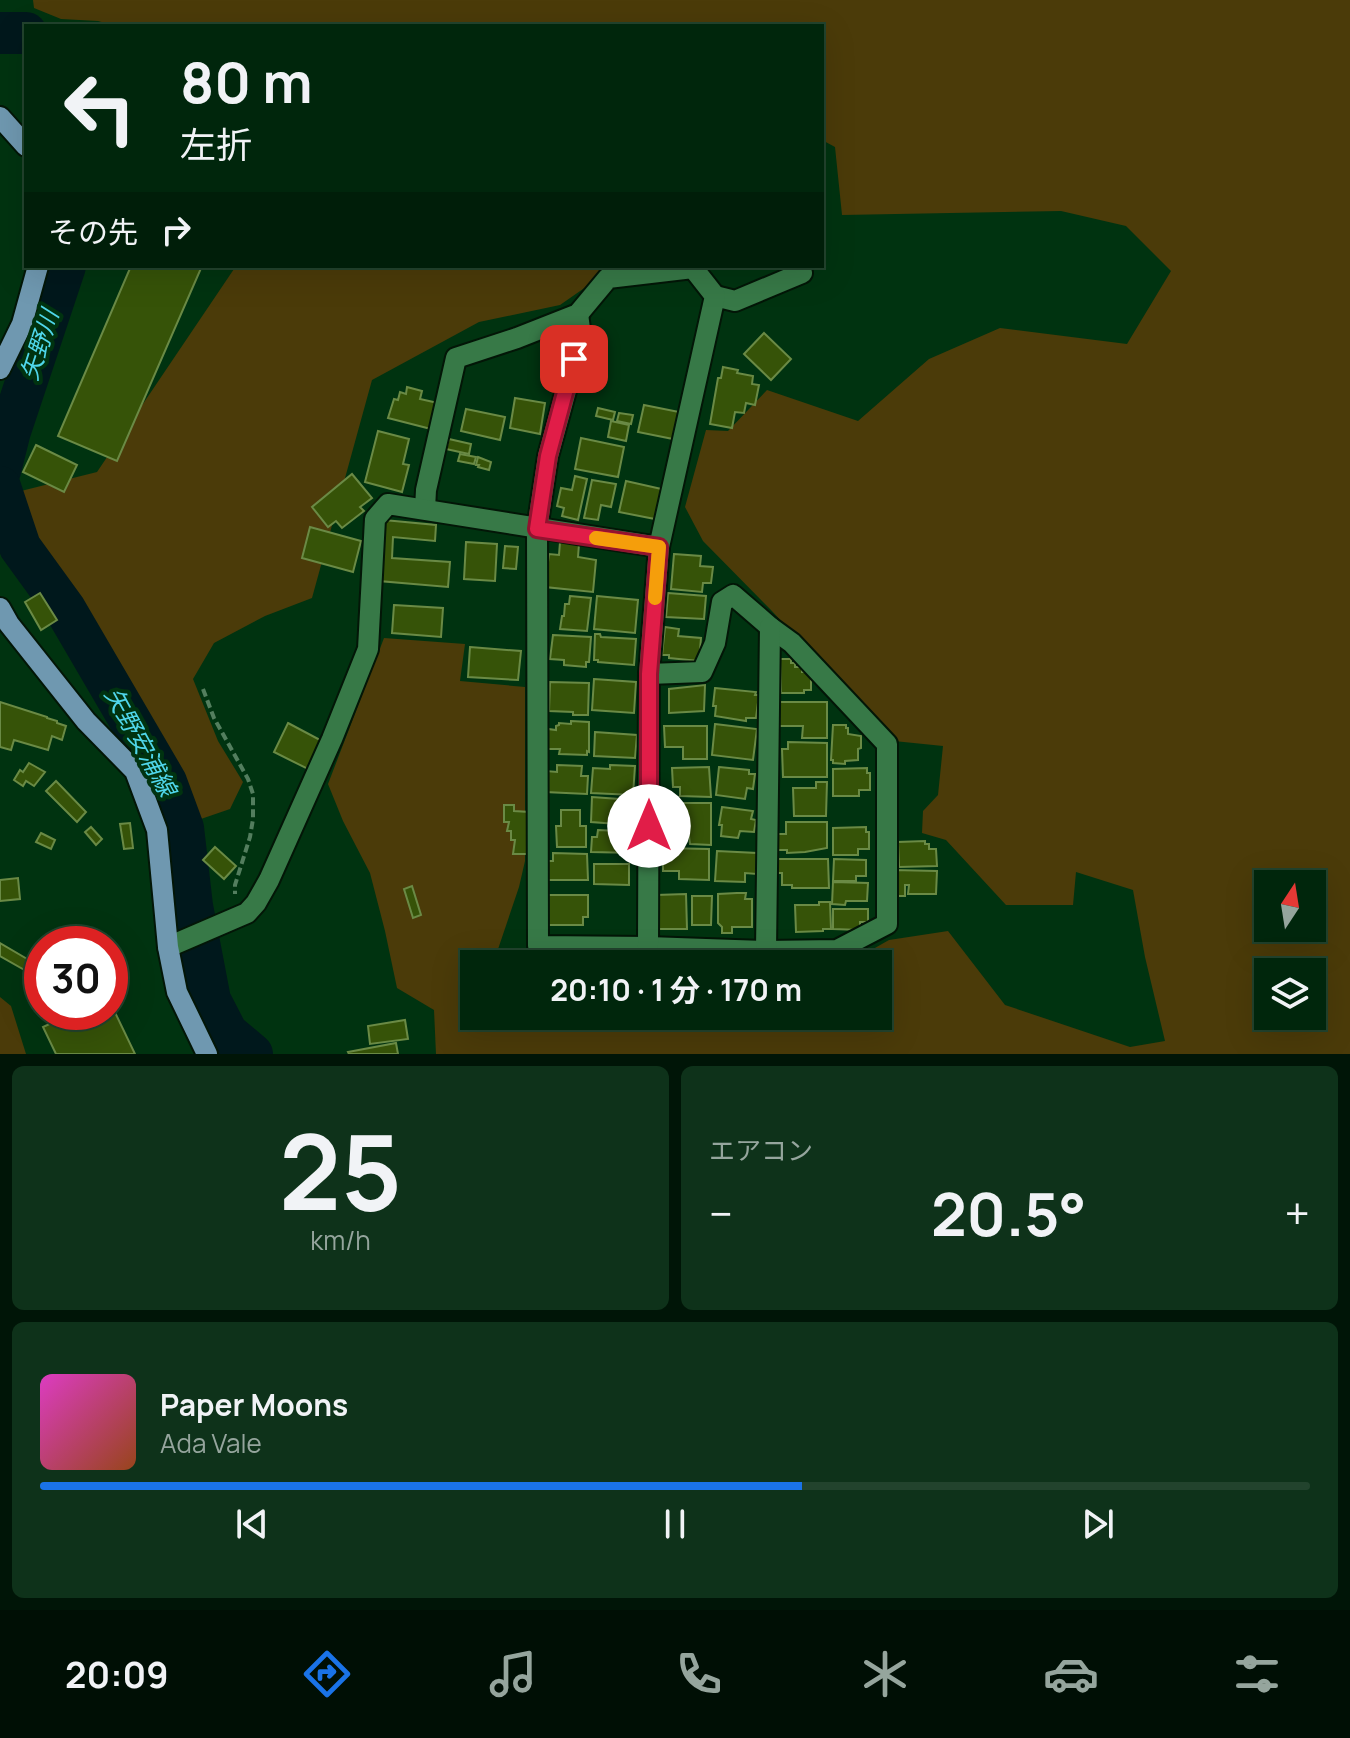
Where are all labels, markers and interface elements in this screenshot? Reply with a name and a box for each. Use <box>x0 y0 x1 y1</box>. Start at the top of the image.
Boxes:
text: 80 m <box>180 43 313 120</box>
icon: left <box>48 56 152 160</box>
text: 左折 <box>180 120 252 169</box>
icon: right <box>154 208 198 252</box>
text: その先 <box>48 211 138 252</box>
water label: 矢野川 <box>12 302 66 384</box>
pin <box>540 325 608 393</box>
icon: arrive <box>552 337 596 381</box>
water label: 矢野安浦線 <box>98 681 186 804</box>
position arrow <box>607 784 691 868</box>
north arrow <box>1254 870 1326 942</box>
map controls <box>1254 870 1326 1030</box>
speed limit sign: 30 <box>24 926 128 1030</box>
button: layers <box>1254 958 1326 1030</box>
text: 20:10 · 1 分 · 170 m <box>550 969 802 1010</box>
text: 25 <box>279 1099 402 1241</box>
text: エアコン <box>709 1132 813 1168</box>
text: 20.5° <box>931 1172 1086 1254</box>
text: − <box>709 1183 733 1243</box>
text: + <box>1285 1183 1310 1243</box>
text: km/h <box>310 1222 371 1258</box>
text: Paper Moons <box>160 1384 348 1425</box>
text: Ada Vale <box>160 1425 262 1461</box>
icon: previous <box>230 1502 274 1546</box>
icon: pause <box>653 1502 697 1546</box>
icon: next <box>1076 1502 1120 1546</box>
icon: directions <box>299 1646 355 1702</box>
icon: music <box>485 1646 541 1702</box>
icon: phone <box>671 1646 727 1702</box>
icon: climate <box>857 1646 913 1702</box>
icon: car <box>1043 1646 1099 1702</box>
icon: filters <box>1229 1646 1285 1702</box>
text: 20:09 <box>65 1650 169 1699</box>

